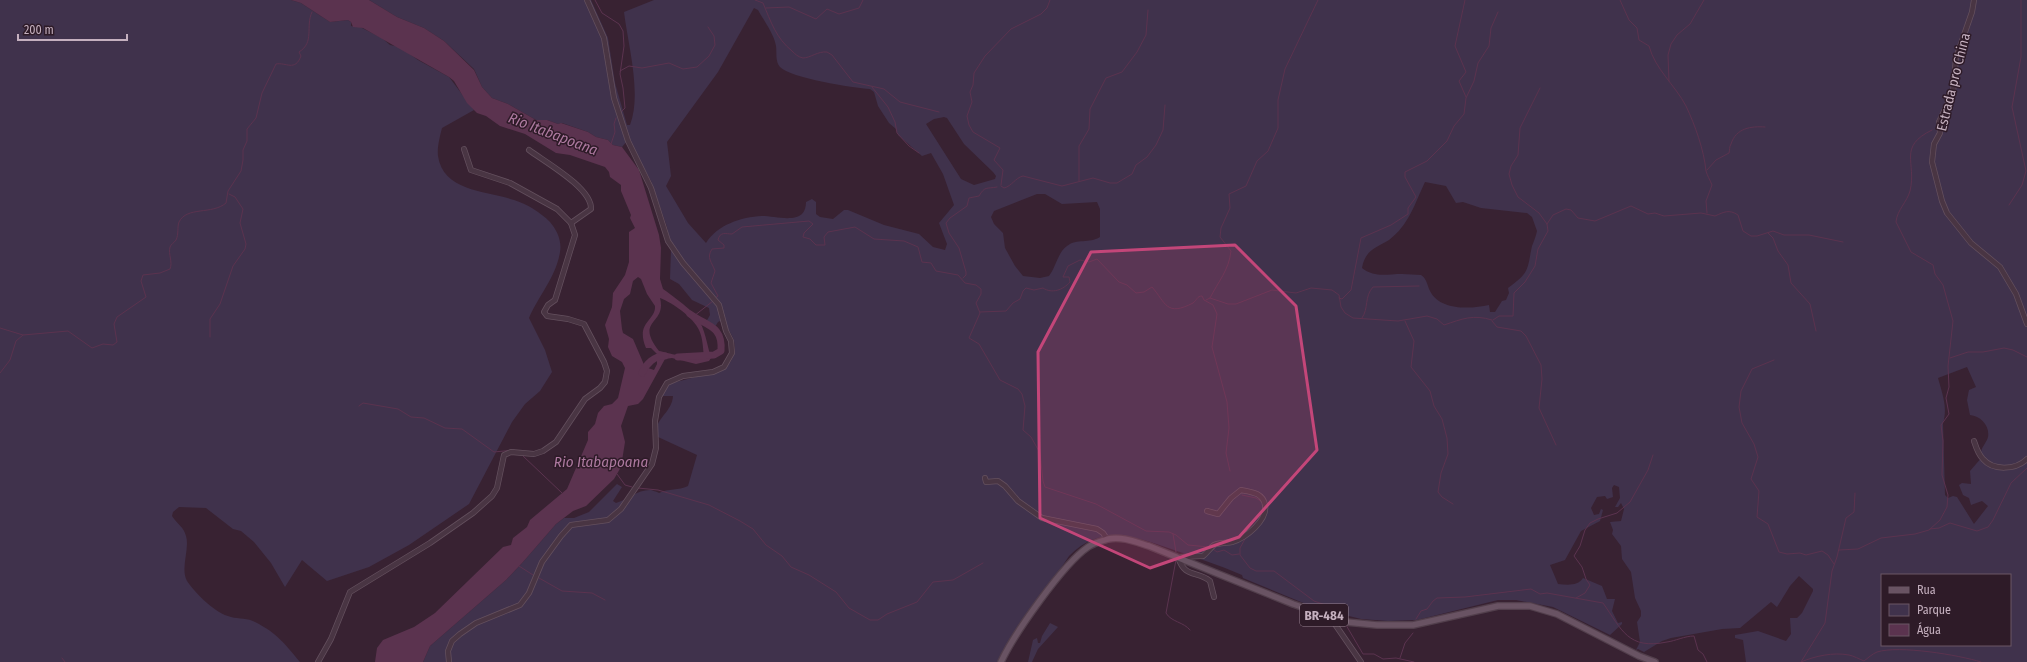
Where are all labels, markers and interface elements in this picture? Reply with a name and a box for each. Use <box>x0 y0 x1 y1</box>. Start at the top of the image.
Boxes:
scale bar <box>18 16 127 42</box>
text: 200 m <box>24 23 54 37</box>
street label: Estrada pro China <box>1933 31 1974 133</box>
water label: Rio Itabapoana <box>506 109 600 159</box>
water label: Rio Itabapoana <box>554 453 648 471</box>
legend <box>1881 574 2011 646</box>
text: Rua <box>1917 583 1936 597</box>
text: Parque <box>1917 603 1951 617</box>
road number: BR-484 <box>1300 604 1348 626</box>
text: Água <box>1917 622 1941 637</box>

